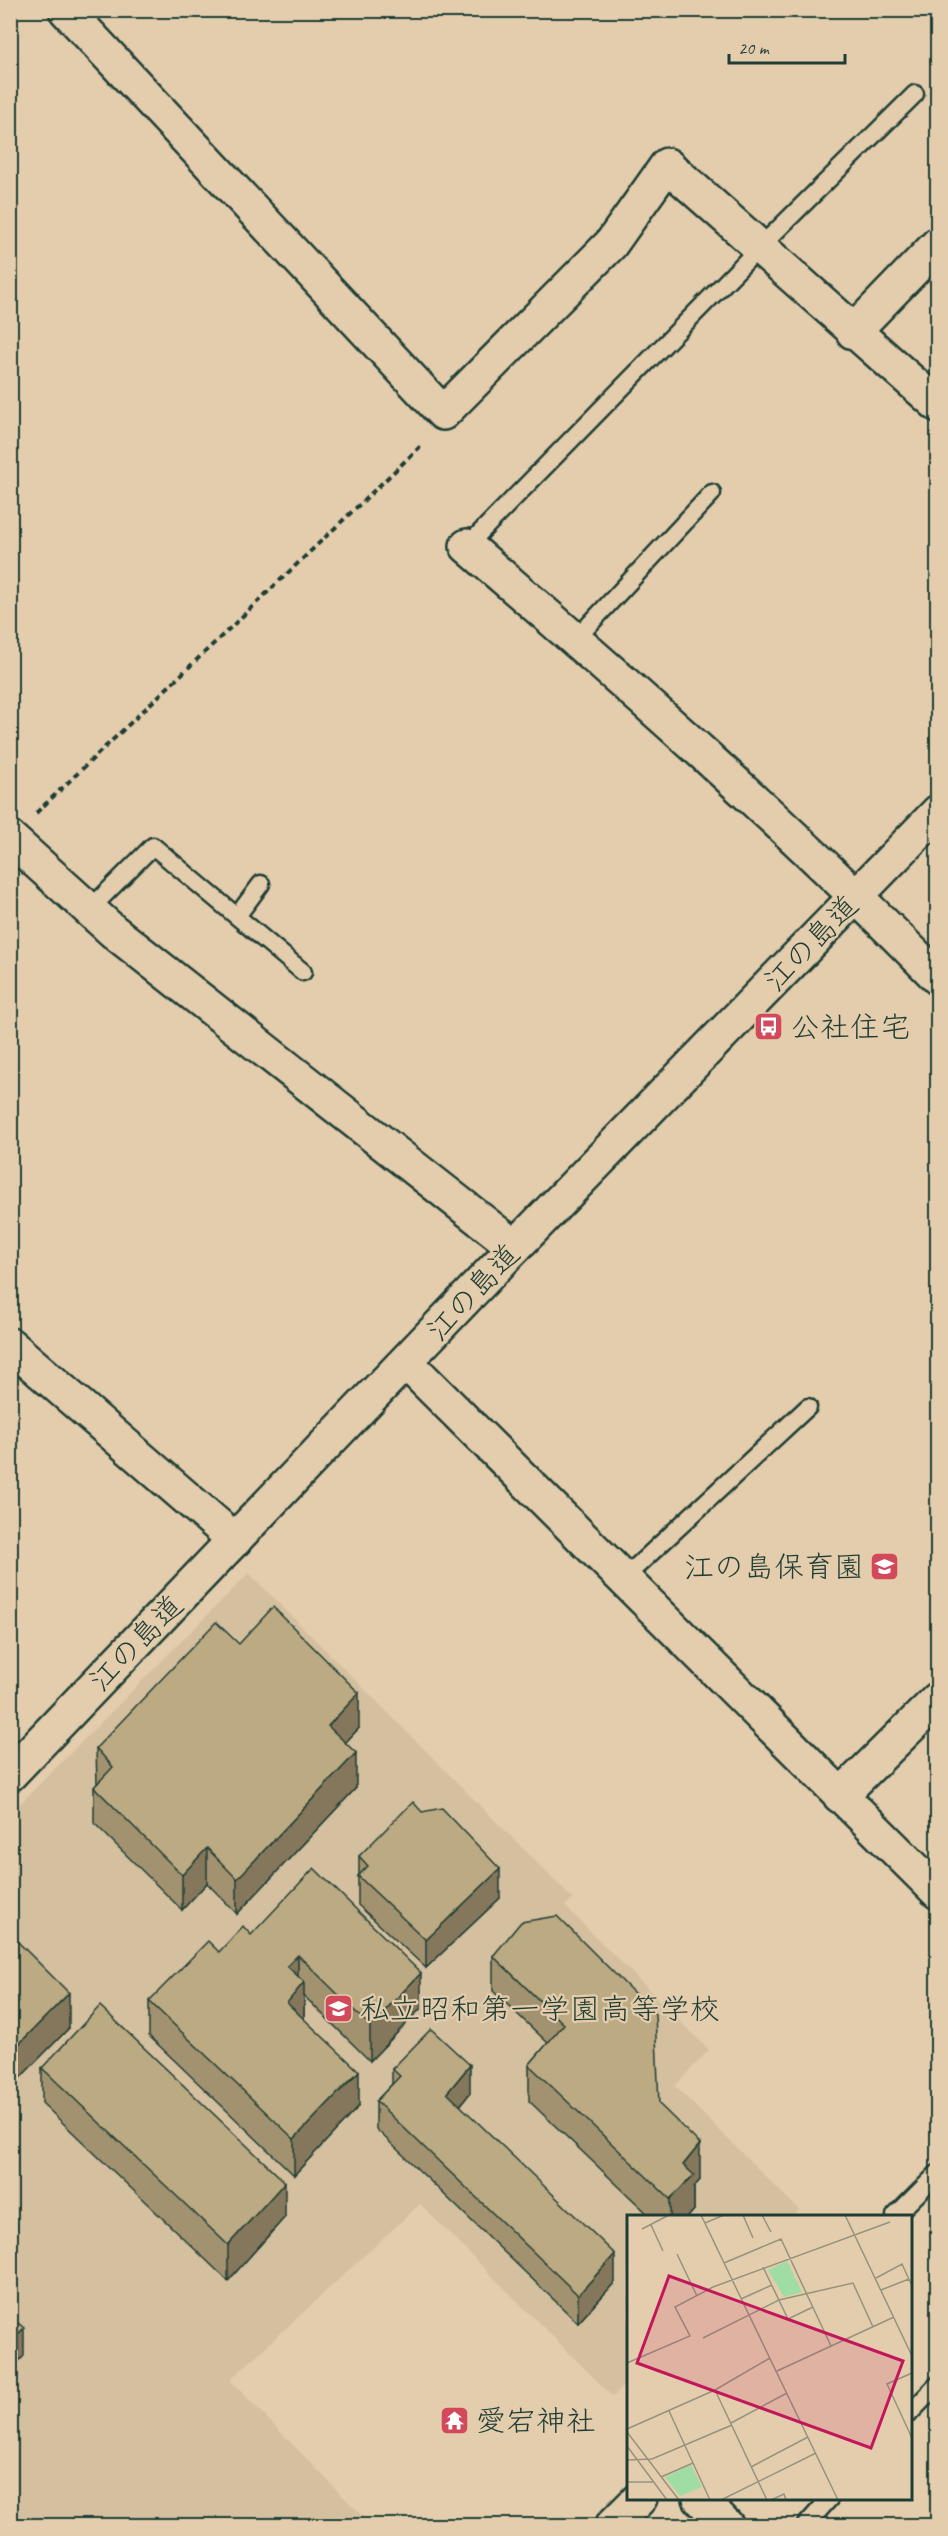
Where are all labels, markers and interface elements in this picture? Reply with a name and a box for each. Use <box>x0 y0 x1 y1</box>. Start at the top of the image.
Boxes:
scale bar <box>729 27 844 65</box>
text: 20 m <box>738 37 771 59</box>
street label: 江の島道 <box>756 887 866 999</box>
place label: 公社住宅 <box>790 1008 910 1046</box>
bus stop icon: 公社住宅 <box>753 1011 785 1043</box>
street label: 江の島道 <box>418 1235 528 1349</box>
place label: 江の島保育園 <box>684 1548 864 1586</box>
school or university icon: 江の島保育園 <box>869 1551 901 1583</box>
street label: 江の島道 <box>81 1587 191 1699</box>
place label: 私立昭和第一学園高等学校 <box>360 1990 720 2028</box>
school or university icon: 私立昭和第一学園高等学校 <box>323 1993 355 2025</box>
inset map <box>627 2215 912 2500</box>
place label: 愛宕神社 <box>476 2402 596 2440</box>
temple icon: 愛宕神社 <box>439 2405 471 2437</box>

